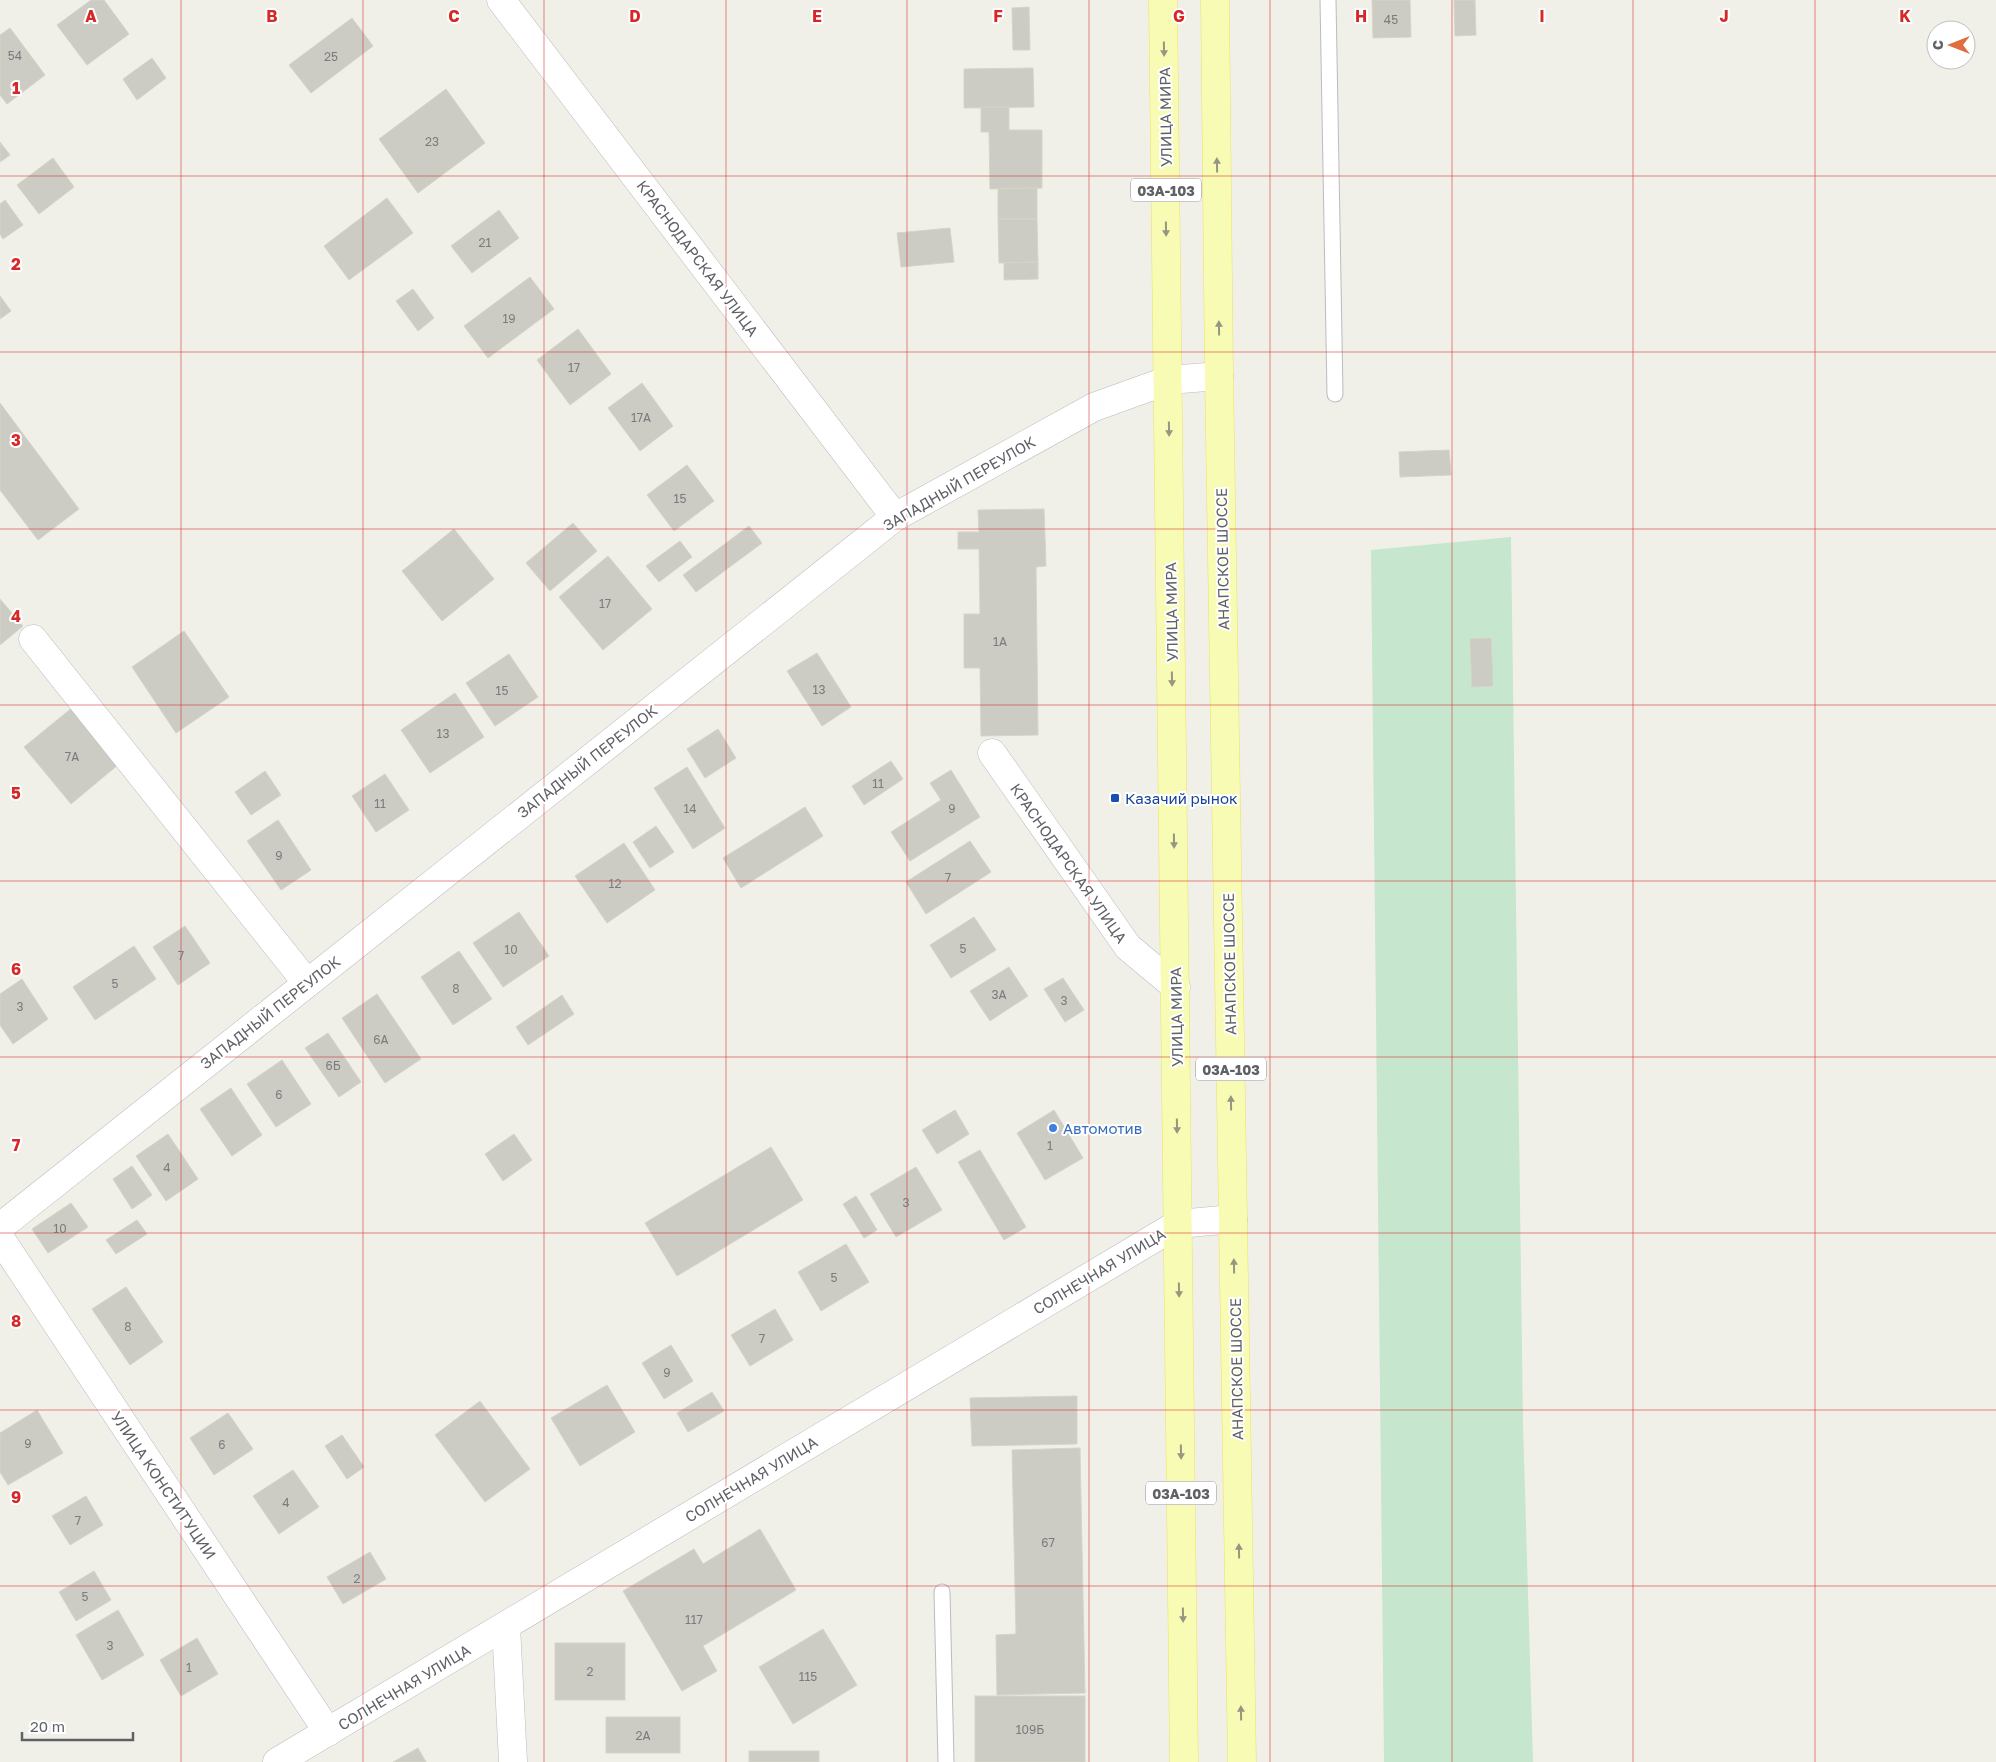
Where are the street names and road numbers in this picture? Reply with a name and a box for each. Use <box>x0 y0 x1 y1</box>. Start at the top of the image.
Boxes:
street label: УЛИЦА МИРА <box>1155 67 1175 167</box>
street label: КРАСНОДАРСКАЯ УЛИЦА <box>633 176 763 340</box>
road number: 03А-103 <box>1131 178 1201 202</box>
street label: ЗАПАДНЫЙ ПЕРЕУЛОК <box>880 432 1039 534</box>
street label: АНАПСКОЕ ШОССЕ <box>1212 488 1232 630</box>
street label: УЛИЦА МИРА <box>1161 562 1181 662</box>
street label: ЗАПАДНЫЙ ПЕРЕУЛОК <box>513 700 661 821</box>
street label: КРАСНОДАРСКАЯ УЛИЦА <box>1007 780 1131 946</box>
street label: АНАПСКОЕ ШОССЕ <box>1219 893 1239 1035</box>
street label: ЗАПАДНЫЙ ПЕРЕУЛОК <box>196 951 344 1072</box>
street label: УЛИЦА МИРА <box>1166 967 1186 1067</box>
road number: 03А-103 <box>1196 1058 1266 1080</box>
street label: СОЛНЕЧНАЯ УЛИЦА <box>1029 1224 1169 1318</box>
street label: АНАПСКОЕ ШОССЕ <box>1226 1298 1246 1440</box>
street label: УЛИЦА КОНСТИТУЦИИ <box>108 1408 220 1562</box>
street label: СОЛНЕЧНАЯ УЛИЦА <box>681 1432 821 1526</box>
road number: 03А-103 <box>1146 1482 1216 1505</box>
street label: СОЛНЕЧНАЯ УЛИЦА <box>334 1640 474 1734</box>

